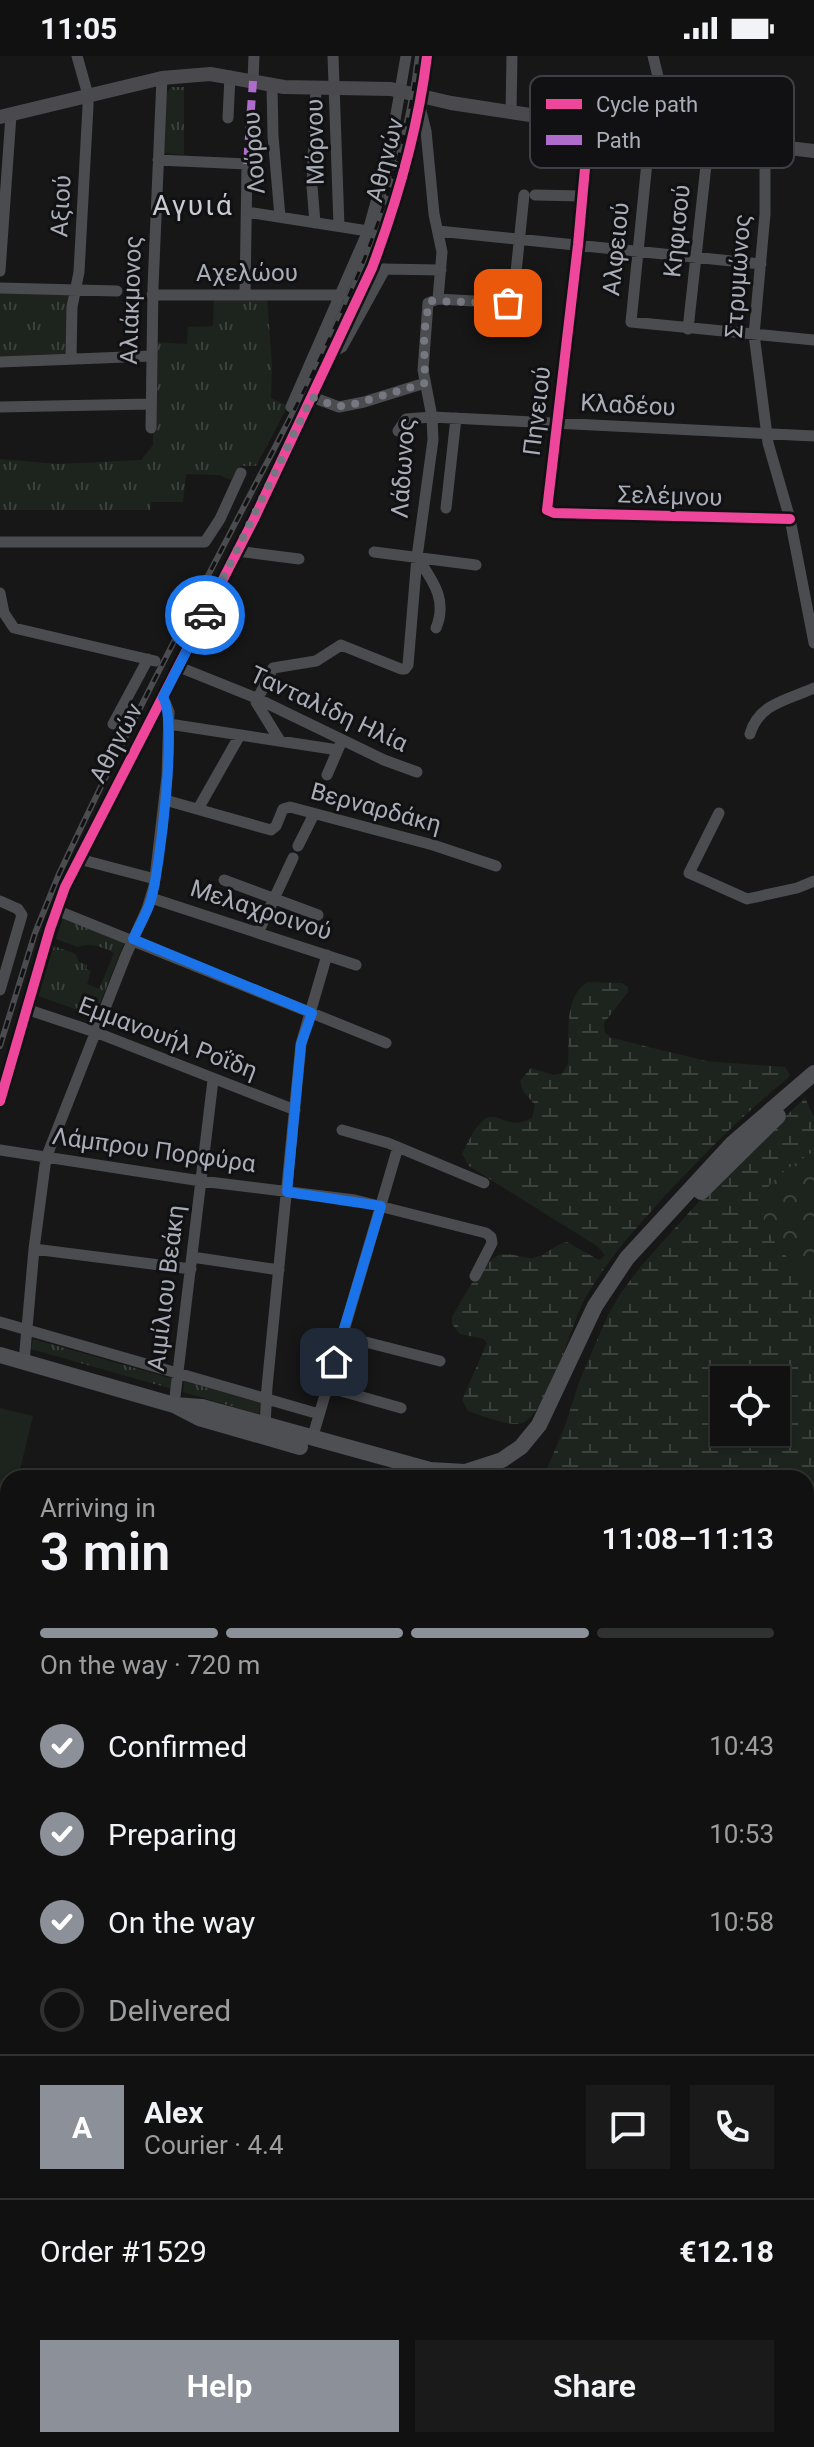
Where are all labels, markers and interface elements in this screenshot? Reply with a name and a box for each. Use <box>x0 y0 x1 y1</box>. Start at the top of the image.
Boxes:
text: 11:05 <box>40 11 117 46</box>
legend <box>530 76 794 168</box>
text: Cycle path <box>596 92 698 117</box>
street label: Μόρνου <box>300 99 330 185</box>
street label: Λούρου <box>237 111 271 195</box>
street label: Αθηνών <box>360 115 410 205</box>
text: Path <box>596 128 641 153</box>
street label: Αξιού <box>45 174 77 238</box>
street label: Κηφισού <box>658 183 696 279</box>
district label: Αγυιά <box>152 189 234 222</box>
street label: Αλφειού <box>597 201 635 297</box>
street label: Στρυμώνος <box>720 213 756 339</box>
street label: Αλιάκμονος <box>115 235 147 365</box>
street label: Αχελώου <box>196 259 298 287</box>
pin <box>474 269 542 337</box>
icon: bag <box>486 281 530 325</box>
street label: Πηνειού <box>518 365 556 457</box>
street label: Κλαδέου <box>580 389 676 421</box>
street label: Λάδωνος <box>386 417 420 519</box>
street label: Σελέμνου <box>617 480 723 512</box>
courier <box>165 575 245 655</box>
icon: car <box>183 593 227 637</box>
street label: Τανταλίδη Ηλία <box>246 660 413 758</box>
street label: Αθηνών <box>83 698 149 788</box>
street label: Βερναρδάκη <box>308 777 444 839</box>
street label: Μελαχροινού <box>187 874 335 946</box>
street label: Εμμανουήλ Ροΐδη <box>75 991 261 1085</box>
street label: Λάμπρου Πορφύρα <box>50 1122 258 1178</box>
street label: Αιμίλιου Βεάκη <box>142 1203 190 1373</box>
pin <box>300 1328 368 1396</box>
icon: home <box>312 1340 356 1384</box>
map controls <box>710 1366 790 1446</box>
button: locate <box>710 1366 790 1446</box>
text: Arriving in <box>40 1493 156 1523</box>
text: 11:08–11:13 <box>601 1521 774 1556</box>
text: 3 min <box>40 1522 170 1583</box>
text: On the way · 720 m <box>40 1650 260 1680</box>
icon: check <box>40 1724 84 1768</box>
text: Confirmed <box>108 1729 247 1764</box>
text: 10:43 <box>709 1731 774 1761</box>
icon: check <box>40 1812 84 1856</box>
text: Preparing <box>108 1817 237 1852</box>
text: 10:53 <box>709 1819 774 1849</box>
icon: check <box>40 1900 84 1944</box>
text: On the way <box>108 1905 255 1940</box>
text: 10:58 <box>709 1907 774 1937</box>
text: Delivered <box>108 1993 231 2028</box>
button: chat <box>586 2085 670 2169</box>
button: phone <box>690 2085 774 2169</box>
text: Alex <box>144 2095 204 2130</box>
text: A <box>72 2110 92 2145</box>
text: Courier · 4.4 <box>144 2130 284 2160</box>
text: Order #1529 <box>40 2234 207 2269</box>
text: €12.18 <box>679 2234 774 2269</box>
button: Help <box>40 2340 399 2432</box>
button: Share <box>415 2340 774 2432</box>

